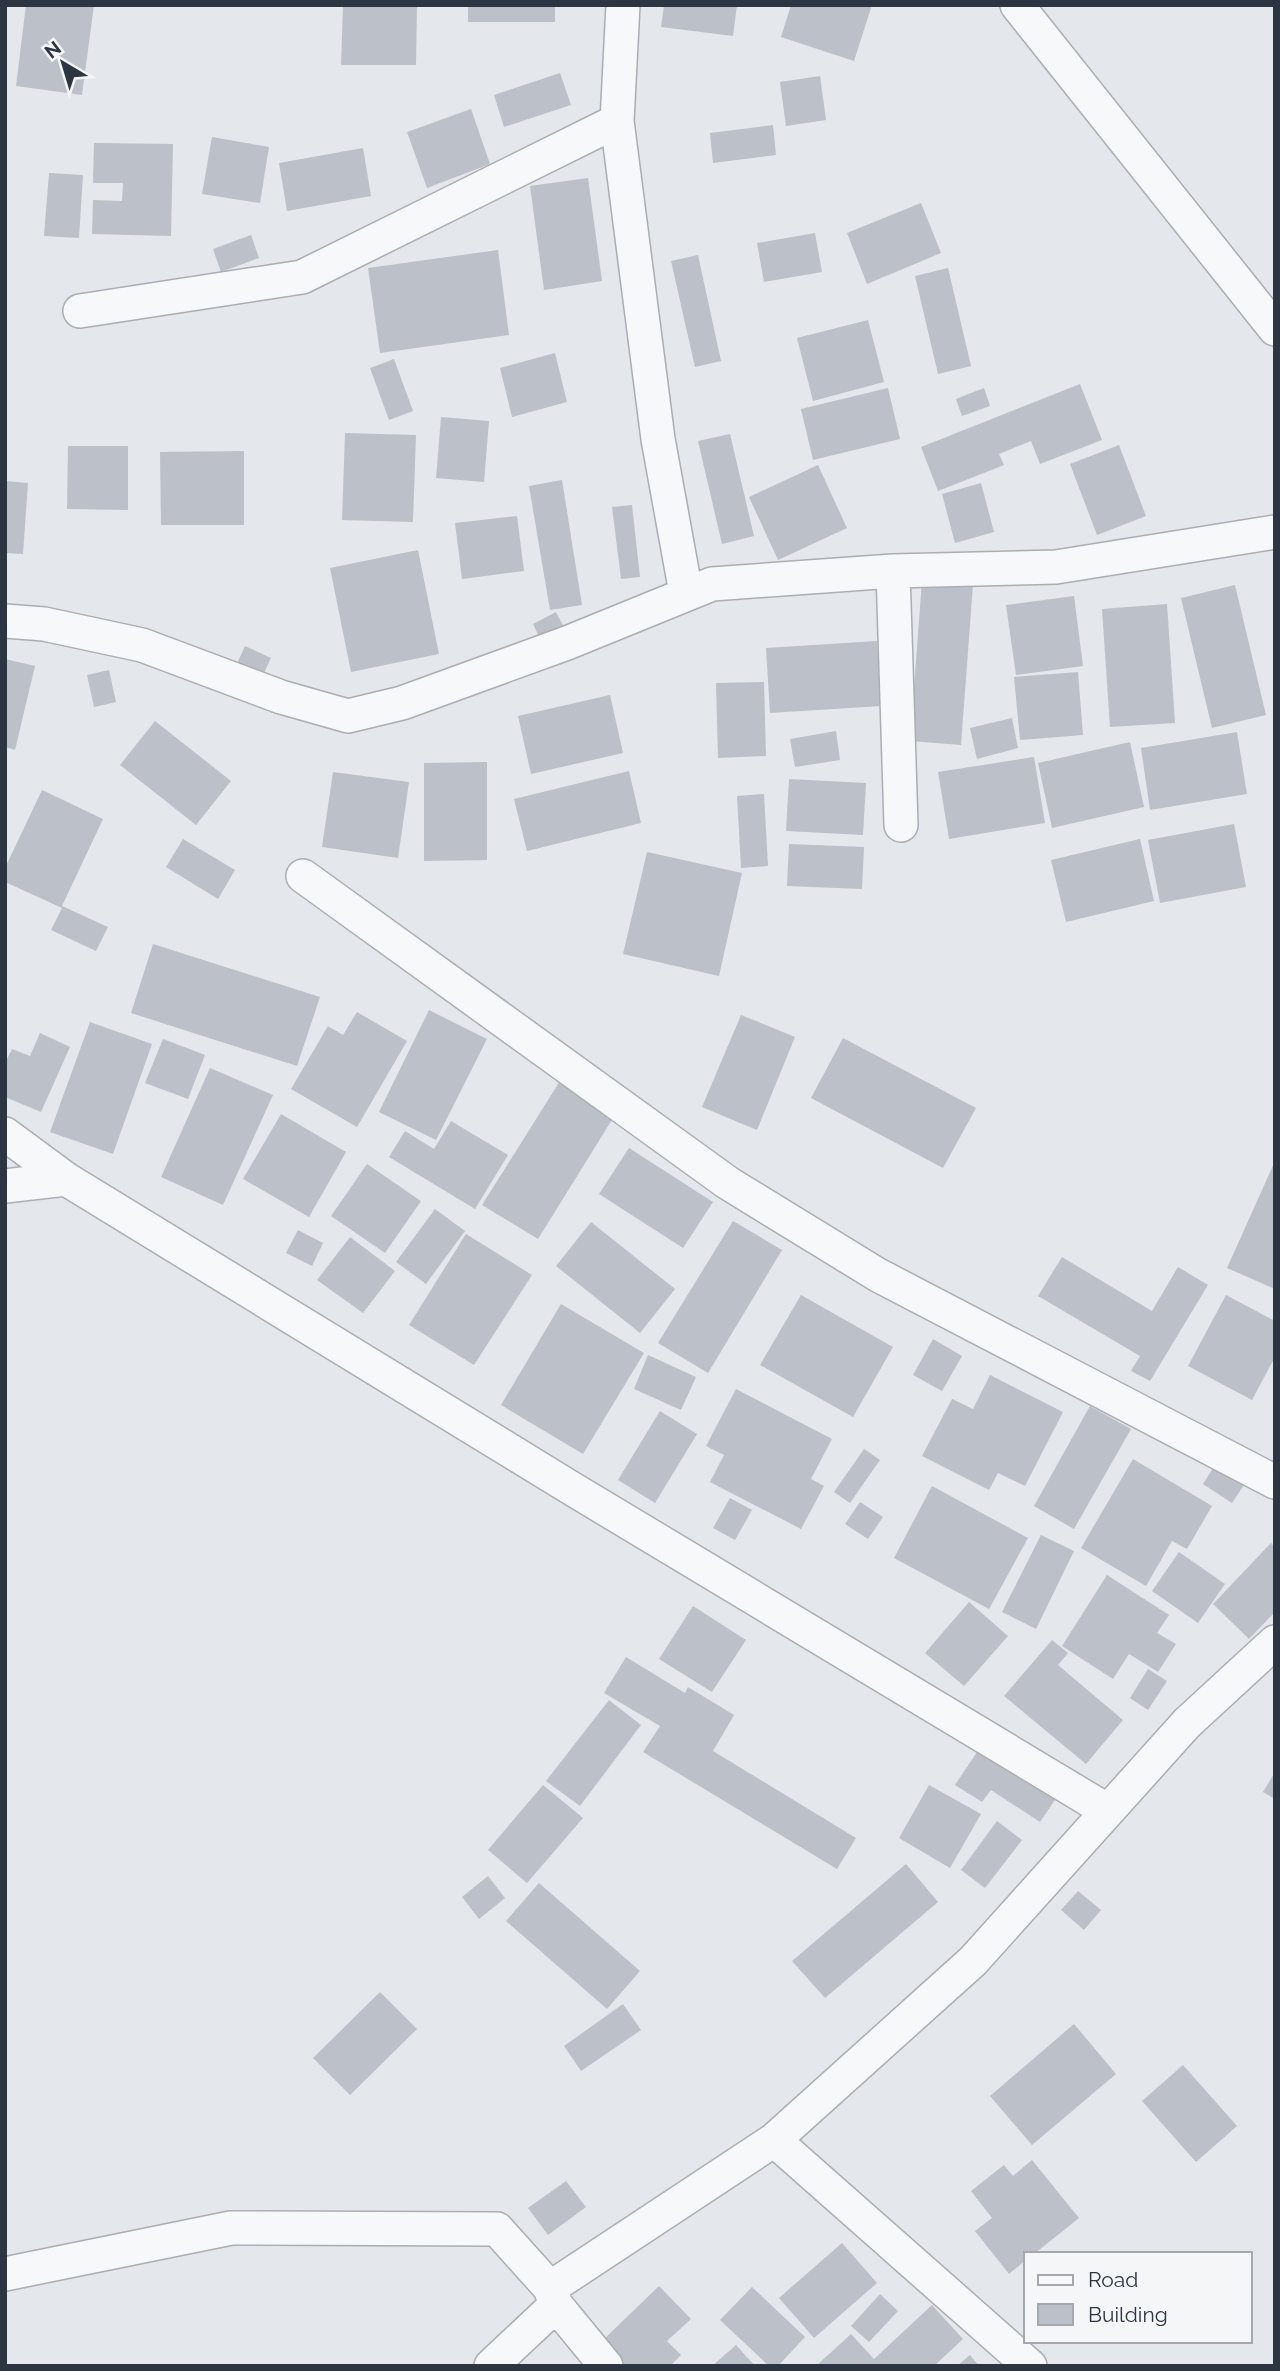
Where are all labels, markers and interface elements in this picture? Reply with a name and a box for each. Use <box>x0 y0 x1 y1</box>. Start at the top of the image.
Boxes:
north arrow <box>28 28 98 98</box>
text: N <box>40 36 65 63</box>
legend <box>1024 2252 1252 2343</box>
text: Road <box>1088 2267 1138 2292</box>
text: Building <box>1088 2302 1168 2327</box>

